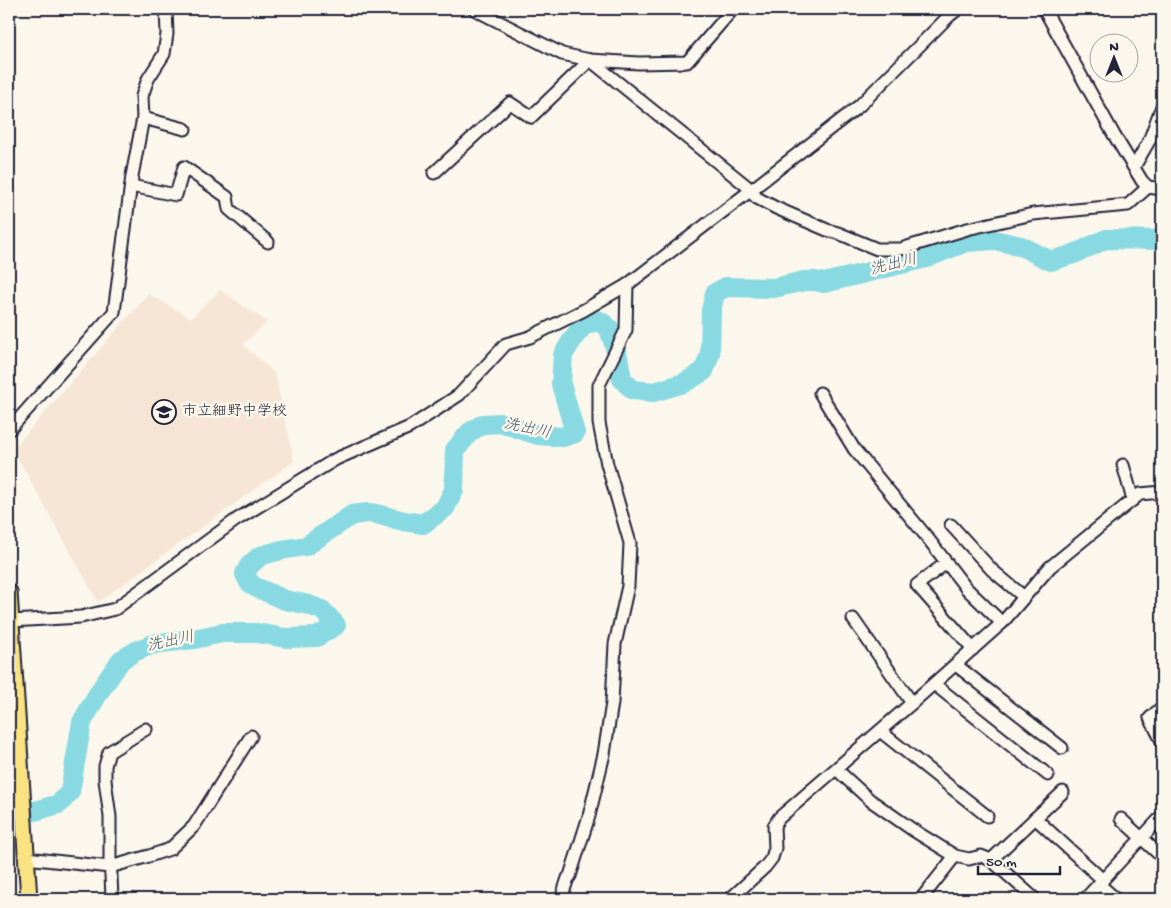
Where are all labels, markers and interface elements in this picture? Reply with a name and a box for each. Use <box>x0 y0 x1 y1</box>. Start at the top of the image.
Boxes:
north arrow <box>1088 32 1138 82</box>
text: N <box>1109 39 1119 56</box>
water label: 洗出川 <box>868 250 920 281</box>
school or university icon: 市立細野中学校 <box>151 399 177 425</box>
place label: 市立細野中学校 <box>182 402 287 421</box>
water label: 洗出川 <box>502 415 553 444</box>
water label: 洗出川 <box>145 628 196 657</box>
scale bar <box>978 843 1061 875</box>
text: 50 m <box>986 854 1017 872</box>

